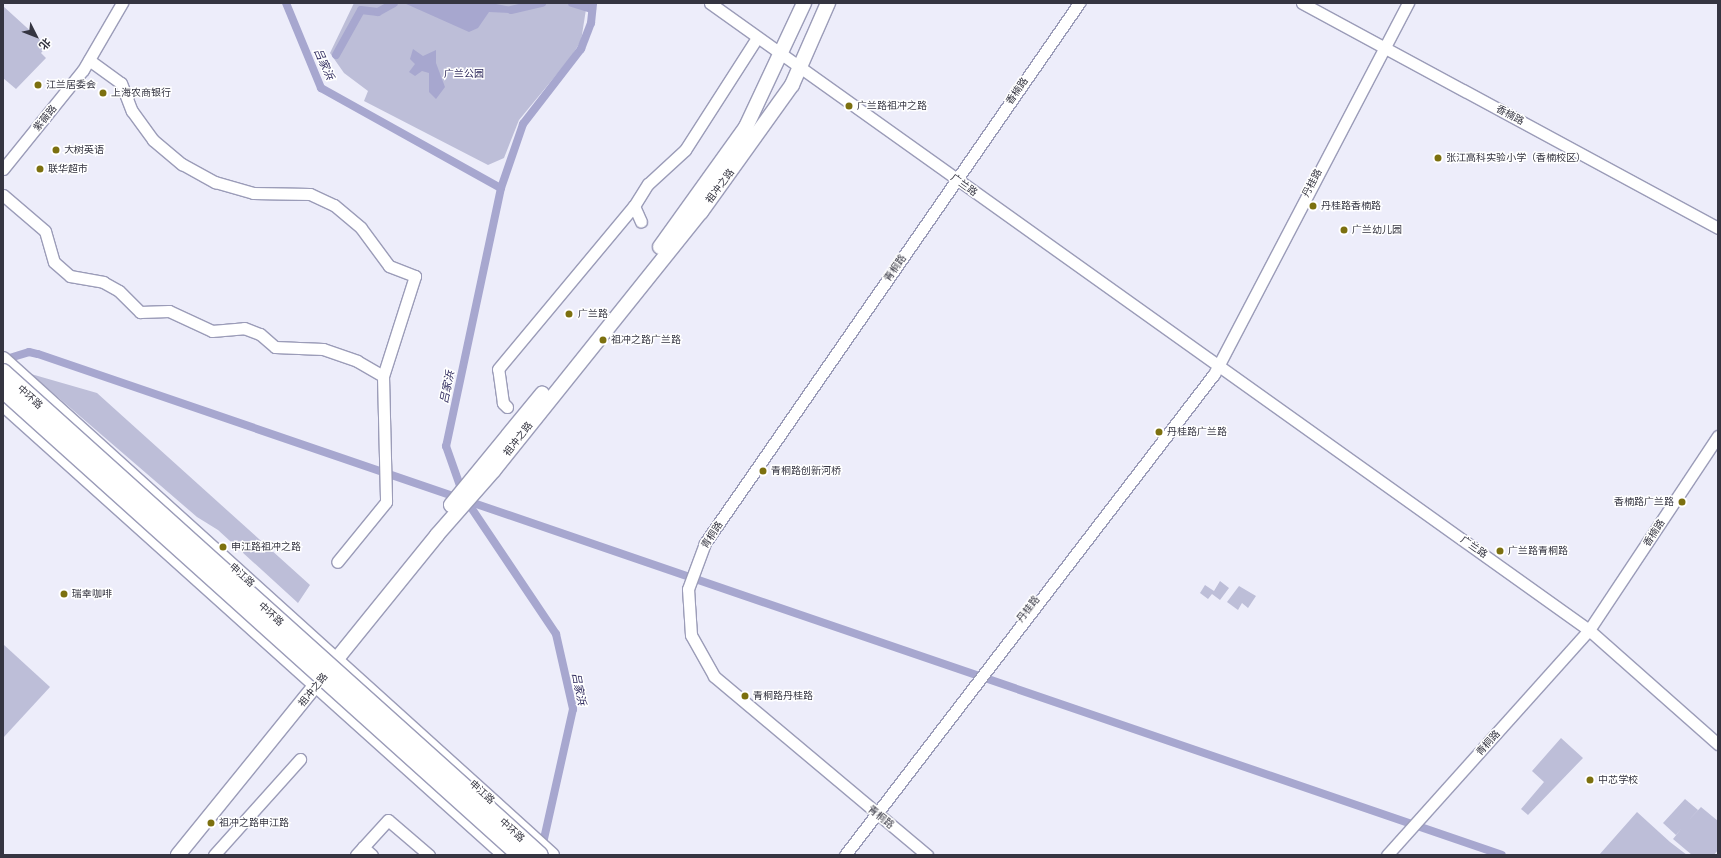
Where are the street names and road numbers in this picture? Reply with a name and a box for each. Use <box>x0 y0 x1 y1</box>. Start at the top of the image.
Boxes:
street label: 香楠路 <box>1003 75 1031 107</box>
street label: 紫薇路 <box>31 103 59 133</box>
street label: 香楠路 <box>1494 103 1526 127</box>
street label: 祖冲之路 <box>703 166 737 206</box>
street label: 丹桂路 <box>1300 167 1324 199</box>
street label: 广兰路 <box>948 171 980 199</box>
street label: 青桐路 <box>881 252 909 284</box>
street label: 中环路 <box>15 383 45 411</box>
street label: 祖冲之路 <box>501 420 535 458</box>
street label: 香楠路 <box>1641 517 1667 549</box>
street label: 青桐路 <box>699 519 725 551</box>
street label: 广兰路 <box>1458 533 1490 561</box>
street label: 申江路 <box>227 561 257 589</box>
street label: 丹桂路 <box>1014 593 1042 625</box>
street label: 中环路 <box>256 600 286 628</box>
street label: 祖冲之路 <box>296 671 330 709</box>
street label: 青桐路 <box>1474 728 1502 758</box>
street label: 申江路 <box>467 778 497 806</box>
street label: 青桐路 <box>866 803 896 831</box>
street label: 中环路 <box>497 816 527 844</box>

